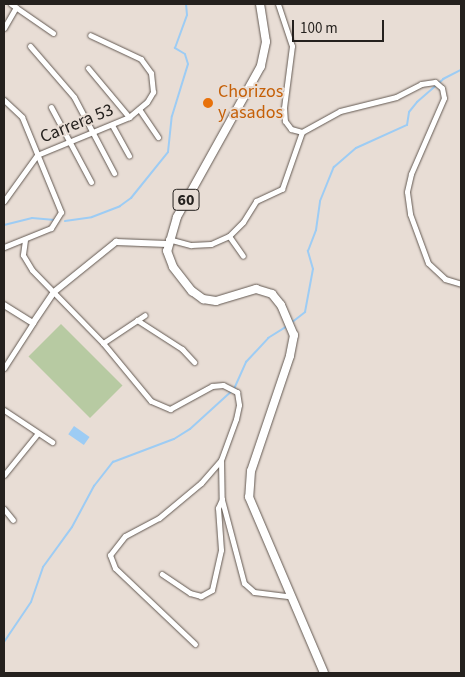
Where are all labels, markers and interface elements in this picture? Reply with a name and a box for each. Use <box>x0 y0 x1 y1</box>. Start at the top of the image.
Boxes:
scale bar <box>295 10 388 42</box>
text: 100 m <box>300 18 338 39</box>
place label: Chorizos y asados <box>218 82 283 125</box>
marker: Chorizos y asados <box>202 97 214 109</box>
street label: Carrera 53 <box>37 100 117 148</box>
road number: 60 <box>172 186 200 214</box>

